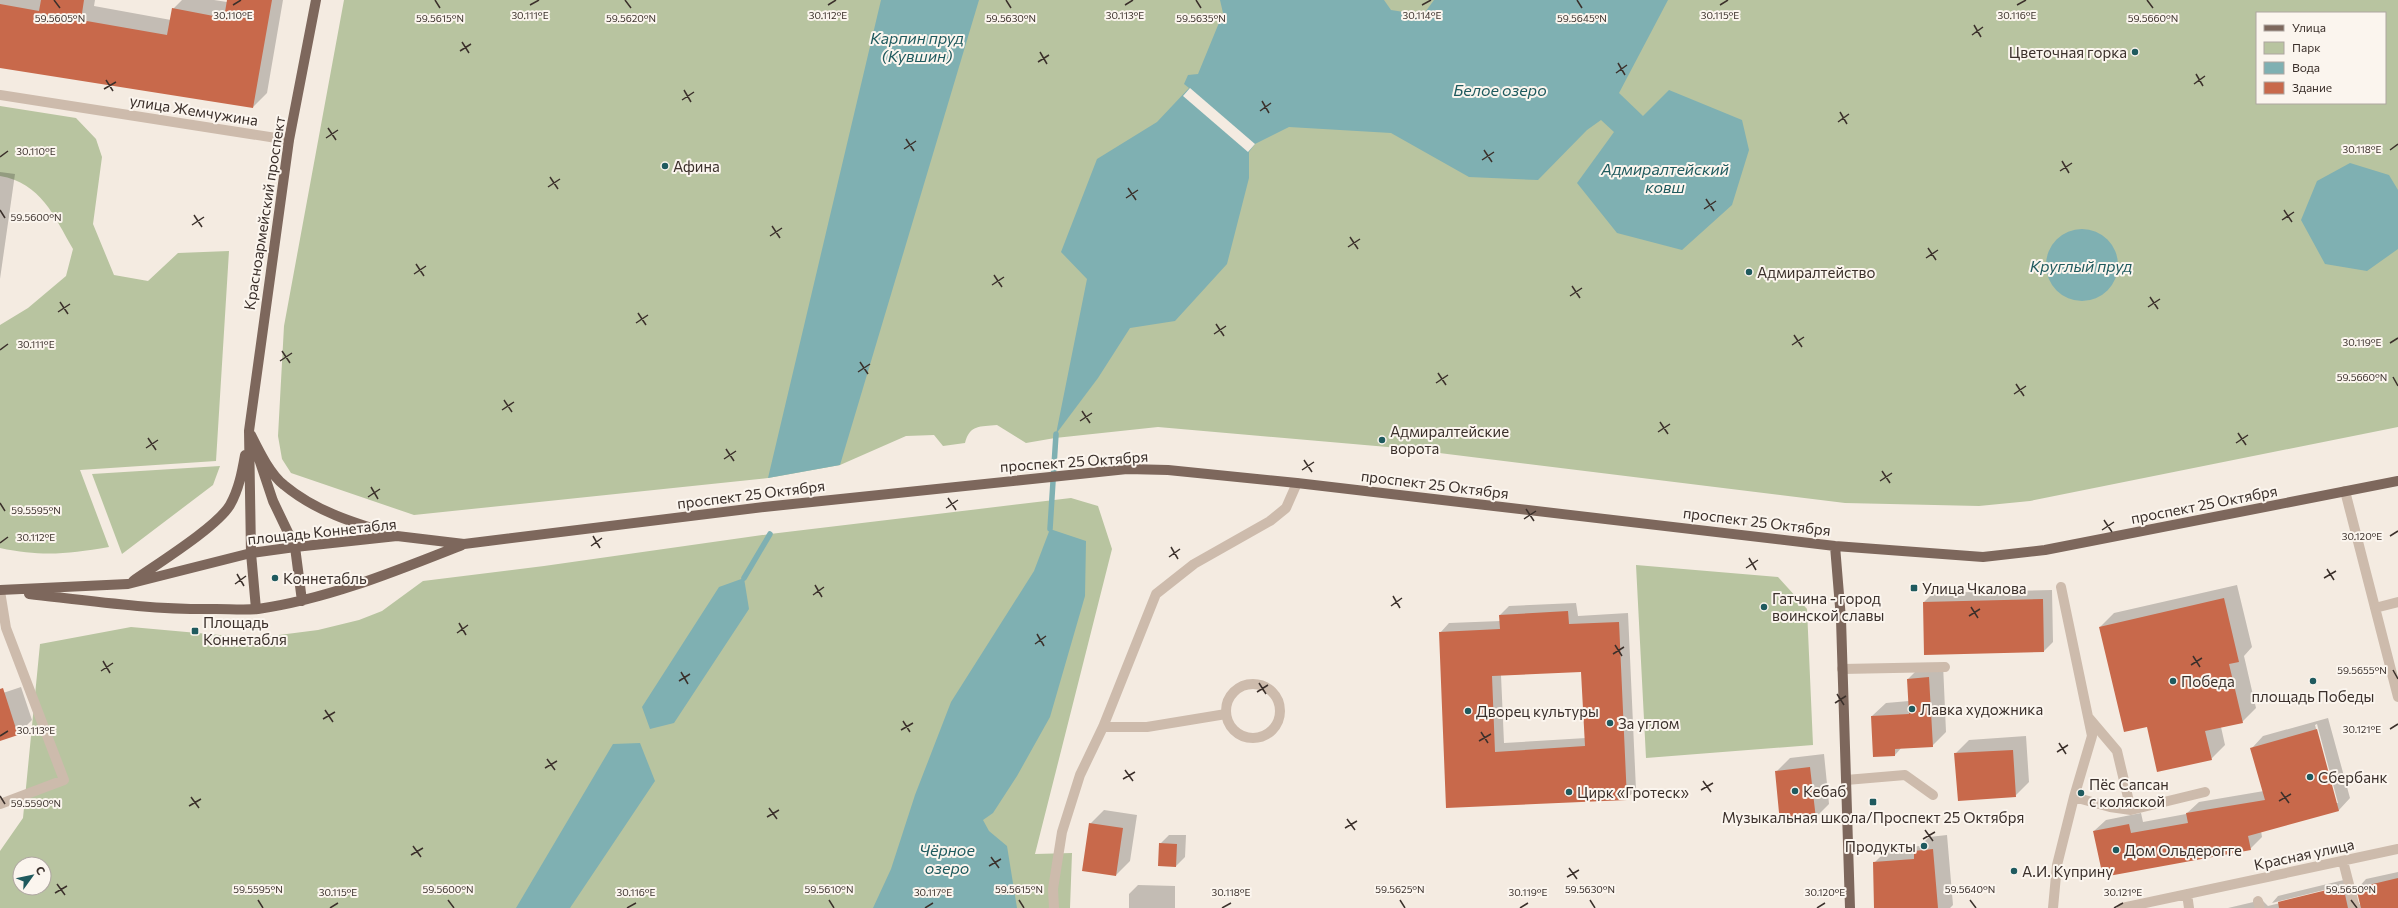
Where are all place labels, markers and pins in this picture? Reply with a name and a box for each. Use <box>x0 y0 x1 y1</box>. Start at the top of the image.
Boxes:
place label: Цветочная горка <box>2009 43 2127 61</box>
marker: Цветочная горка <box>2130 47 2140 57</box>
place label: Афина <box>673 157 720 175</box>
marker: Афина <box>660 161 670 171</box>
place label: Адмиралтейство <box>1757 263 1876 281</box>
marker: Адмиралтейство <box>1744 267 1754 277</box>
place label: Адмиралтейские ворота <box>1390 422 1509 457</box>
marker: Адмиралтейские ворота <box>1377 435 1387 445</box>
place label: Коннетабль <box>283 569 367 587</box>
marker: Коннетабль <box>270 573 280 583</box>
place label: Улица Чкалова <box>1922 579 2027 597</box>
marker: Улица Чкалова <box>1909 583 1919 593</box>
place label: Гатчина - город воинской славы <box>1772 589 1884 624</box>
marker: Гатчина - город воинской славы <box>1759 602 1769 612</box>
place label: Площадь Коннетабля <box>203 613 287 648</box>
marker: Площадь Коннетабля <box>190 626 200 636</box>
place label: Победа <box>2181 672 2235 690</box>
marker: Победа <box>2168 676 2178 686</box>
marker: площадь Победы <box>2308 676 2318 686</box>
place label: площадь Победы <box>2252 687 2374 705</box>
place label: Лавка художника <box>1920 700 2043 718</box>
place label: Дворец культуры <box>1476 702 1599 720</box>
marker: Лавка художника <box>1907 704 1917 714</box>
marker: Дворец культуры <box>1463 706 1473 716</box>
place label: За углом <box>1618 714 1680 732</box>
marker: За углом <box>1605 718 1615 728</box>
place label: Сбербанк <box>2318 768 2388 786</box>
marker: Сбербанк <box>2305 772 2315 782</box>
place label: Пёс Сапсан с коляской <box>2089 775 2169 810</box>
place label: Кебаб <box>1803 782 1846 800</box>
place label: Цирк «Гротеск» <box>1577 783 1689 801</box>
marker: Кебаб <box>1790 786 1800 796</box>
marker: Цирк «Гротеск» <box>1564 787 1574 797</box>
marker: Пёс Сапсан с коляской <box>2076 788 2086 798</box>
marker: Музыкальная школа/Проспект 25 Октября <box>1868 797 1878 807</box>
place label: Музыкальная школа/Проспект 25 Октября <box>1722 808 2024 826</box>
place label: Продукты <box>1845 837 1916 855</box>
marker: Продукты <box>1919 841 1929 851</box>
place label: Дом Ольдерогге <box>2124 841 2242 859</box>
marker: Дом Ольдерогге <box>2111 845 2121 855</box>
place label: А.И. Куприну <box>2022 862 2113 880</box>
marker: А.И. Куприну <box>2009 866 2019 876</box>

